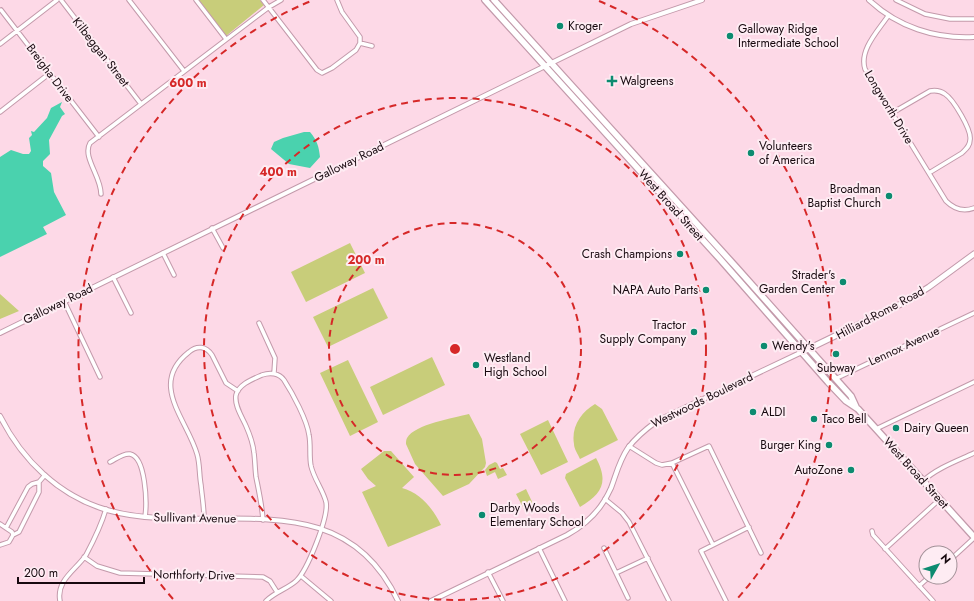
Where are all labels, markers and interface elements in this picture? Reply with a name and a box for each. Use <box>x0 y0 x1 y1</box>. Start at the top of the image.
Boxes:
street label: Kilbeggan Street <box>68 13 134 91</box>
place label: Kroger <box>568 17 603 35</box>
place label: Galloway Ridge Intermediate School <box>738 20 839 52</box>
marker: Kroger <box>555 21 565 31</box>
marker: Galloway Ridge Intermediate School <box>725 31 735 41</box>
street label: Breigha Drive <box>22 40 78 106</box>
street label: Longworth Drive <box>860 67 918 147</box>
place label: Walgreens <box>620 72 674 90</box>
text: 600 m <box>169 74 207 92</box>
marker: Walgreens <box>607 76 617 86</box>
street label: Galloway Road <box>311 137 387 187</box>
place label: Volunteers of America <box>759 137 815 169</box>
marker: Volunteers of America <box>746 148 756 158</box>
text: 400 m <box>259 163 297 181</box>
street label: West Broad Street <box>634 165 708 245</box>
place label: Broadman Baptist Church <box>808 180 881 212</box>
marker: Broadman Baptist Church <box>884 191 894 201</box>
place label: Crash Champions <box>582 245 672 263</box>
marker: Crash Champions <box>675 249 685 259</box>
text: 200 m <box>347 251 385 269</box>
place label: Strader's Garden Center <box>759 266 836 298</box>
marker: Strader's Garden Center <box>838 277 848 287</box>
street label: Galloway Road <box>20 279 96 329</box>
place label: NAPA Auto Parts <box>613 281 698 299</box>
street label: Hilliard-Rome Road <box>833 282 927 344</box>
marker: NAPA Auto Parts <box>701 285 711 295</box>
place label: Tractor Supply Company <box>600 316 687 348</box>
street label: Lennox Avenue <box>865 322 943 370</box>
marker: Tractor Supply Company <box>689 327 699 337</box>
place label: Wendy's <box>772 337 815 355</box>
marker: Wendy's <box>759 341 769 351</box>
centre of rings <box>448 342 462 356</box>
place label: Westland High School <box>484 349 547 381</box>
marker: Subway <box>831 349 841 359</box>
place label: Subway <box>817 359 856 377</box>
marker: Westland High School <box>471 360 481 370</box>
street label: Westwoods Boulevard <box>648 367 756 433</box>
place label: ALDI <box>761 403 785 421</box>
marker: ALDI <box>748 407 758 417</box>
place label: Taco Bell <box>822 410 866 428</box>
marker: Taco Bell <box>809 414 819 424</box>
place label: Dairy Queen <box>904 419 969 437</box>
marker: Dairy Queen <box>891 423 901 433</box>
street label: West Broad Street <box>879 433 953 513</box>
place label: Burger King <box>760 436 821 454</box>
marker: Burger King <box>824 440 834 450</box>
place label: AutoZone <box>794 461 843 479</box>
marker: AutoZone <box>846 465 856 475</box>
place label: Darby Woods Elementary School <box>490 499 584 531</box>
street label: Sullivant Avenue <box>153 508 237 528</box>
marker: Darby Woods Elementary School <box>477 510 487 520</box>
north arrow <box>918 545 958 585</box>
text: N <box>937 550 955 567</box>
scale bar <box>18 559 144 585</box>
text: 200 m <box>24 564 58 582</box>
street label: Northforty Drive <box>153 565 235 585</box>

